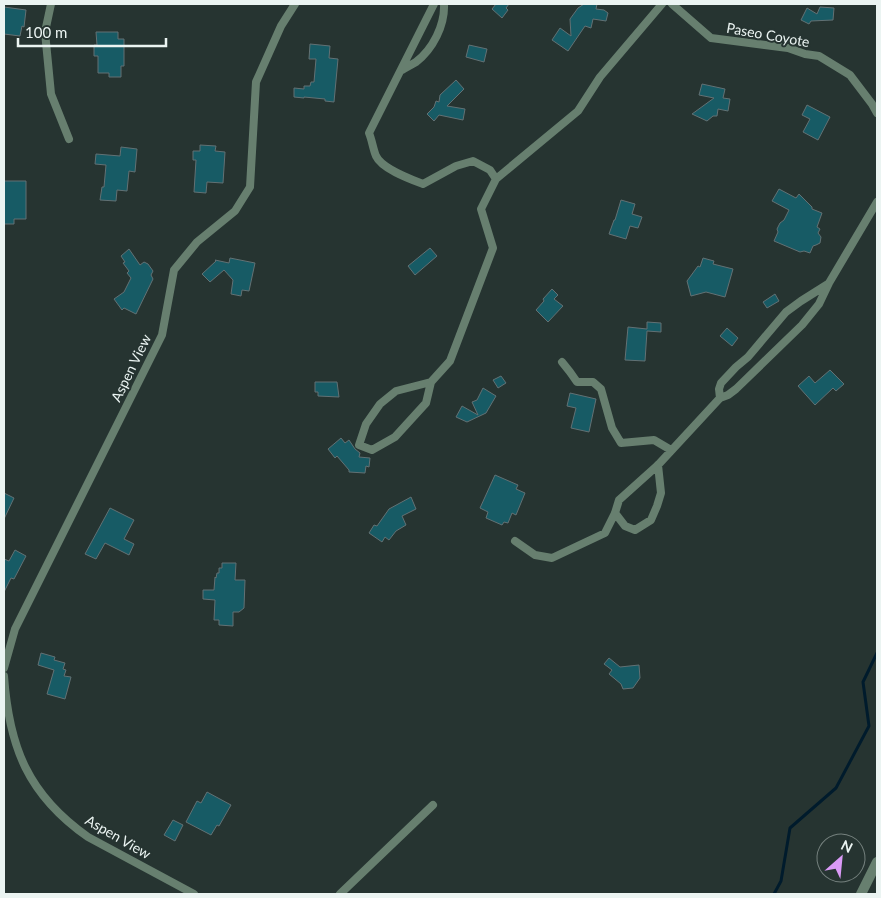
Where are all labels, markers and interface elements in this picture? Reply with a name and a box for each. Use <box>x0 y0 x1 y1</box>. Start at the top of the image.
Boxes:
scale bar <box>18 15 165 47</box>
street label: Paseo Coyote <box>725 19 811 50</box>
text: 100 m <box>25 23 67 41</box>
street label: Aspen View <box>107 331 154 404</box>
street label: Aspen View <box>82 811 154 862</box>
north arrow <box>816 833 866 883</box>
text: N <box>838 836 856 856</box>

